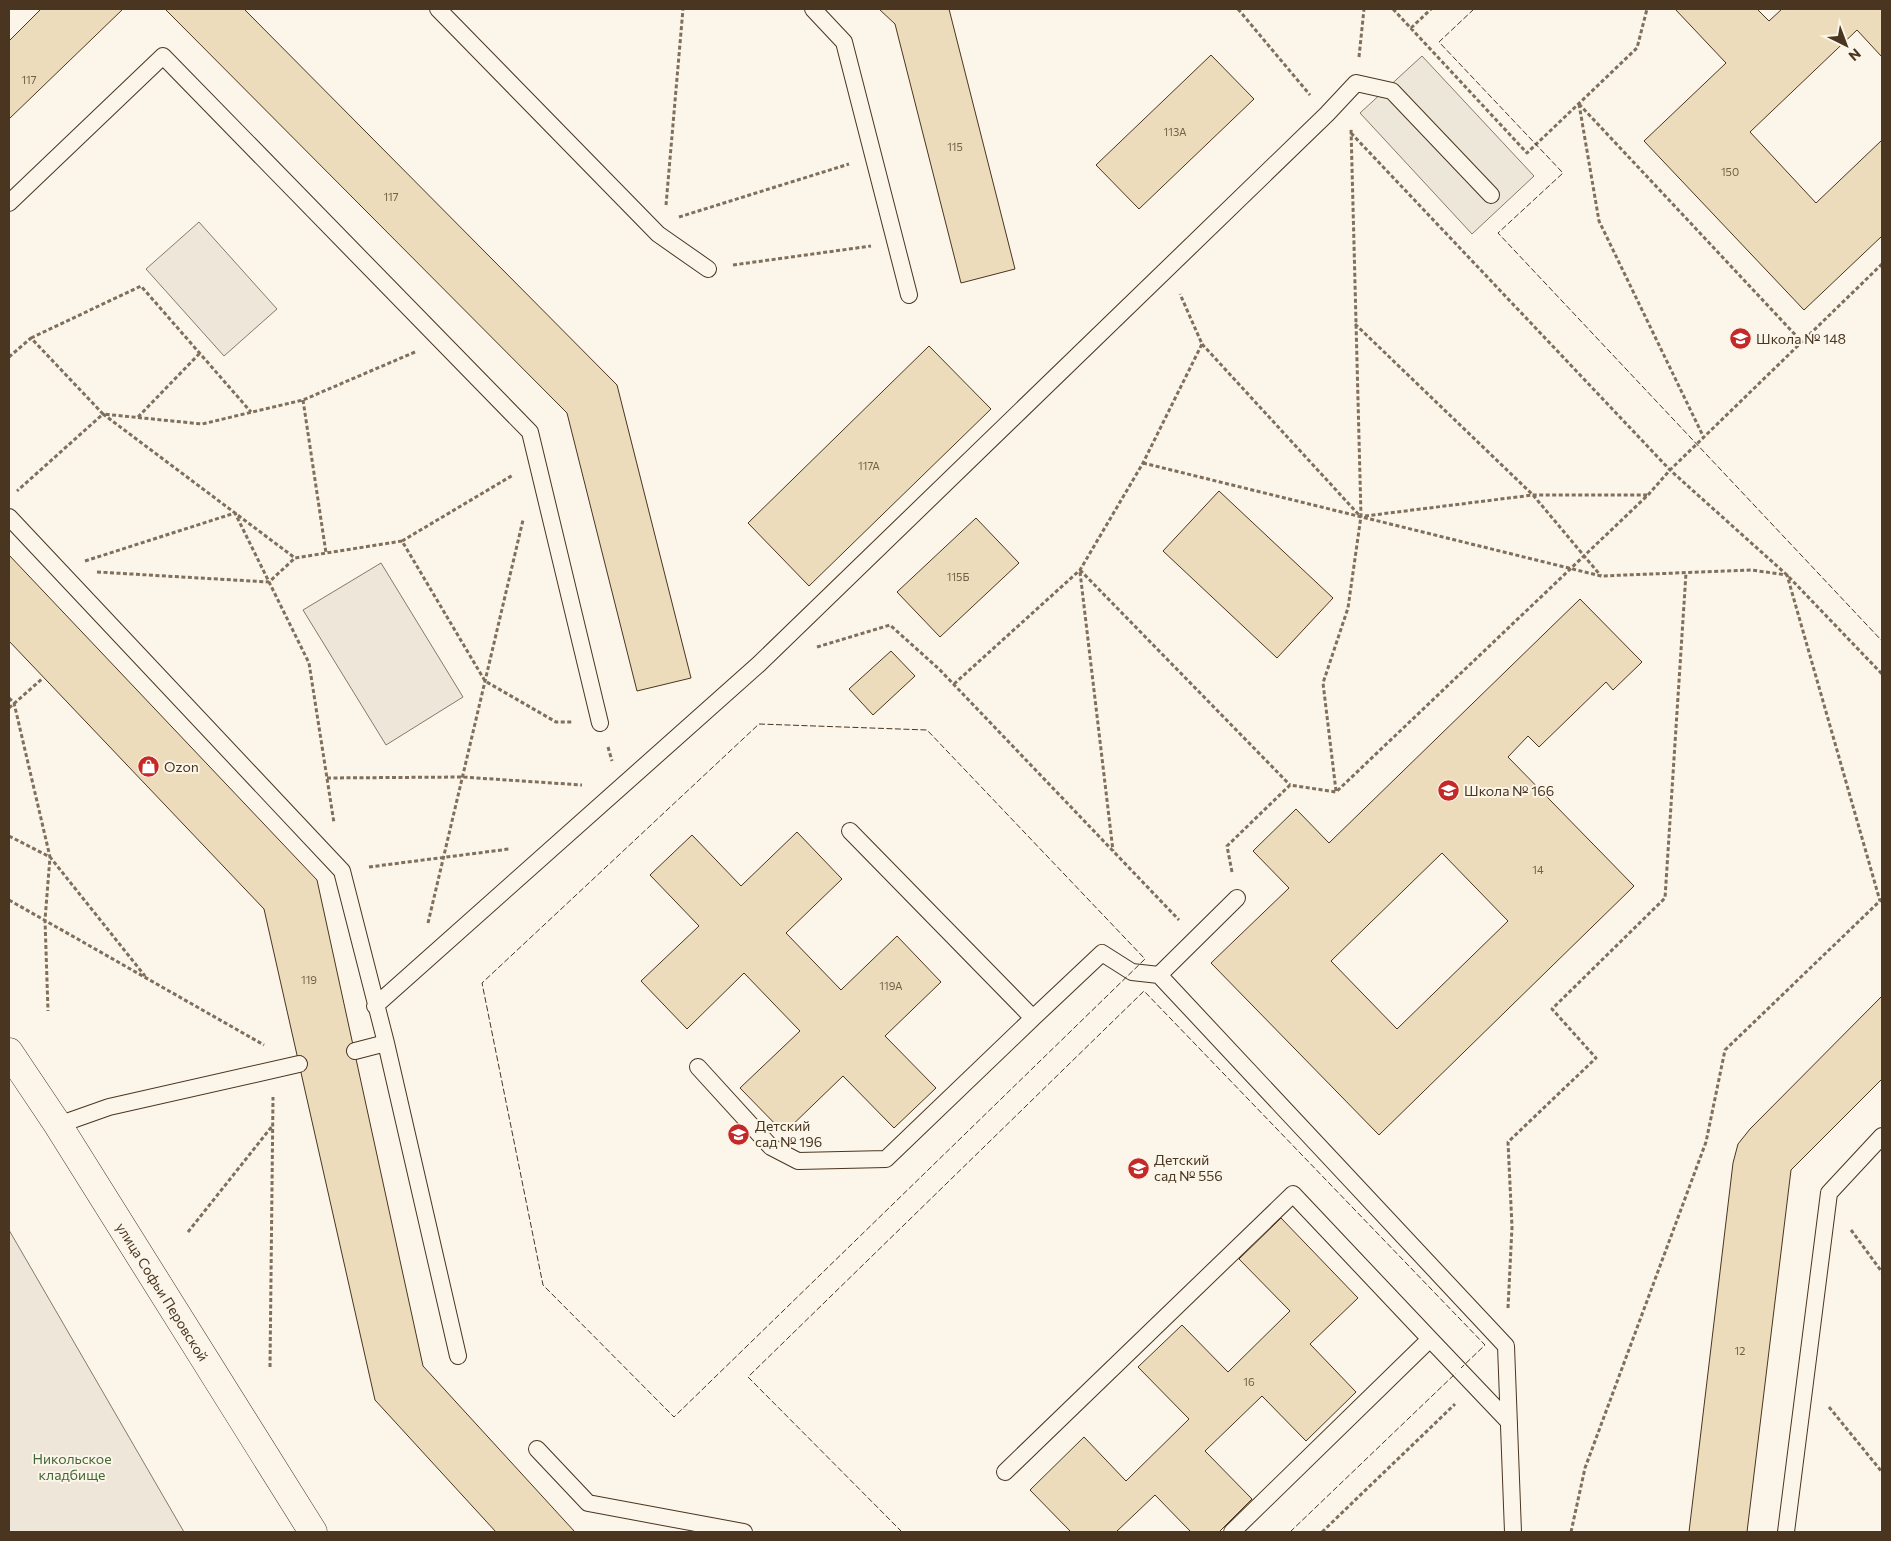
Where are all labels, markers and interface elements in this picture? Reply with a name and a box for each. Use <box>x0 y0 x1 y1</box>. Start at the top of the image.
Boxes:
north arrow <box>1821 20 1871 70</box>
text: N <box>1845 45 1865 65</box>
house number: 117 <box>21 73 37 86</box>
house number: 113А <box>1163 125 1187 138</box>
house number: 115 <box>947 140 963 153</box>
house number: 150 <box>1721 165 1739 178</box>
house number: 117 <box>383 190 399 203</box>
school or university icon: Школа № 148 <box>1728 327 1752 351</box>
place label: Школа № 148 <box>1756 330 1846 347</box>
house number: 117А <box>858 459 880 472</box>
house number: 115Б <box>947 570 969 583</box>
shop icon: Ozon <box>136 755 160 779</box>
place label: Ozon <box>164 758 199 775</box>
school or university icon: Школа № 166 <box>1436 779 1460 803</box>
place label: Школа № 166 <box>1464 782 1554 799</box>
house number: 14 <box>1532 863 1544 876</box>
house number: 119 <box>301 973 317 986</box>
house number: 119А <box>879 979 903 992</box>
place label: Детский сад № 196 <box>755 1117 822 1150</box>
school or university icon: Детский сад № 196 <box>727 1122 751 1146</box>
place label: Детский сад № 556 <box>1154 1151 1223 1184</box>
school or university icon: Детский сад № 556 <box>1126 1156 1150 1180</box>
street label: улица Софьи Перовской <box>113 1219 212 1364</box>
house number: 12 <box>1735 1344 1745 1357</box>
house number: 16 <box>1243 1375 1255 1388</box>
park label: Никольское кладбище <box>32 1450 112 1483</box>

